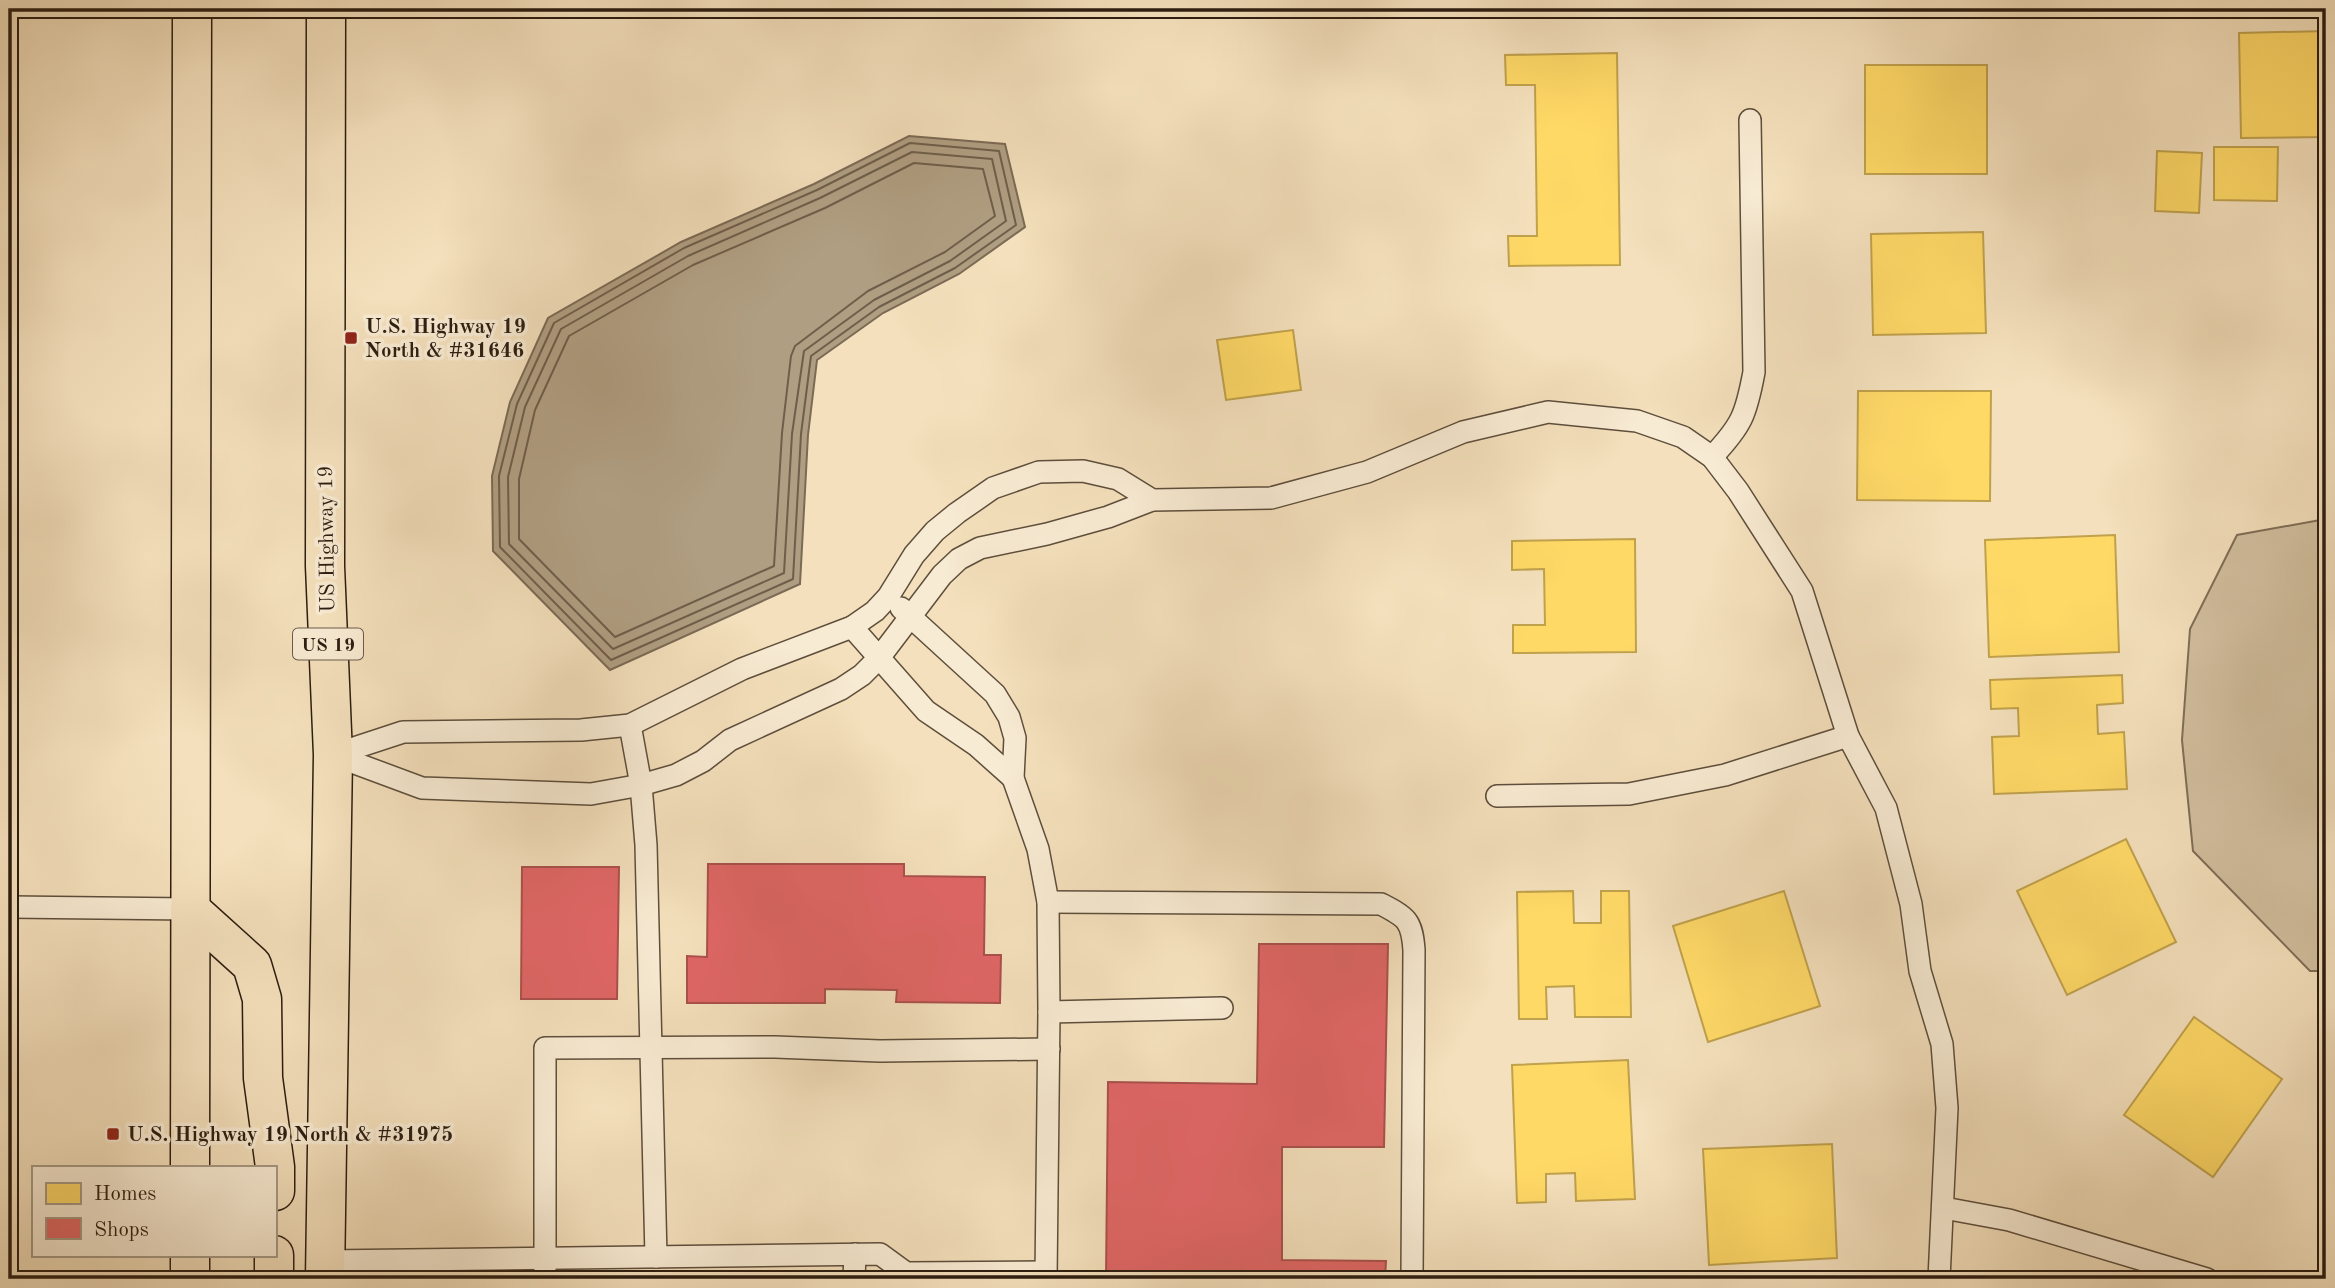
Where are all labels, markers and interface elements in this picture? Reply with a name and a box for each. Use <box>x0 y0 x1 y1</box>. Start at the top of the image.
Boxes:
place label: U.S. Highway 19 North & #31646 <box>365 317 526 362</box>
marker: U.S. Highway 19 North & #31646 <box>343 330 359 346</box>
street label: US Highway 19 <box>316 465 339 613</box>
road number: US 19 <box>293 628 363 660</box>
place label: U.S. Highway 19 North & #31975 <box>127 1125 453 1146</box>
marker: U.S. Highway 19 North & #31975 <box>105 1126 121 1142</box>
legend <box>32 1166 276 1256</box>
text: Homes <box>94 1184 156 1205</box>
text: Shops <box>94 1220 149 1241</box>

